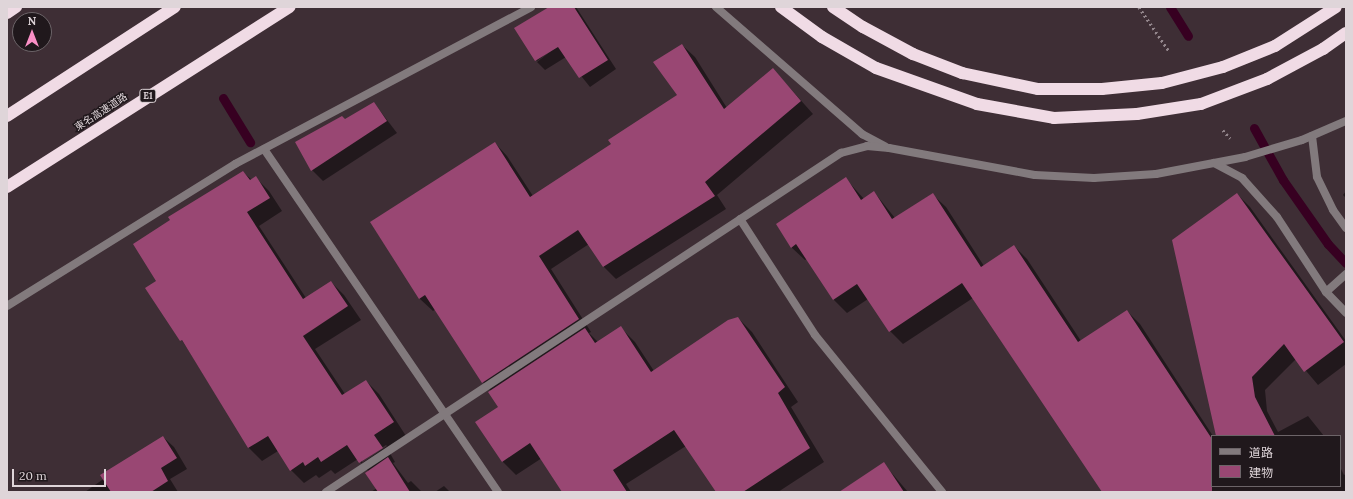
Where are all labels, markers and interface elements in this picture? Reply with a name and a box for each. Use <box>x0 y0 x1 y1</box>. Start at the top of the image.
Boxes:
north arrow <box>12 12 52 52</box>
text: N <box>28 14 36 28</box>
road number: E1 <box>139 89 157 103</box>
street label: 東名高速道路 <box>73 91 129 133</box>
legend <box>1211 435 1341 487</box>
text: 道路 <box>1249 445 1273 460</box>
scale bar <box>14 461 108 487</box>
text: 建物 <box>1249 465 1273 480</box>
text: 20 m <box>19 468 47 483</box>

